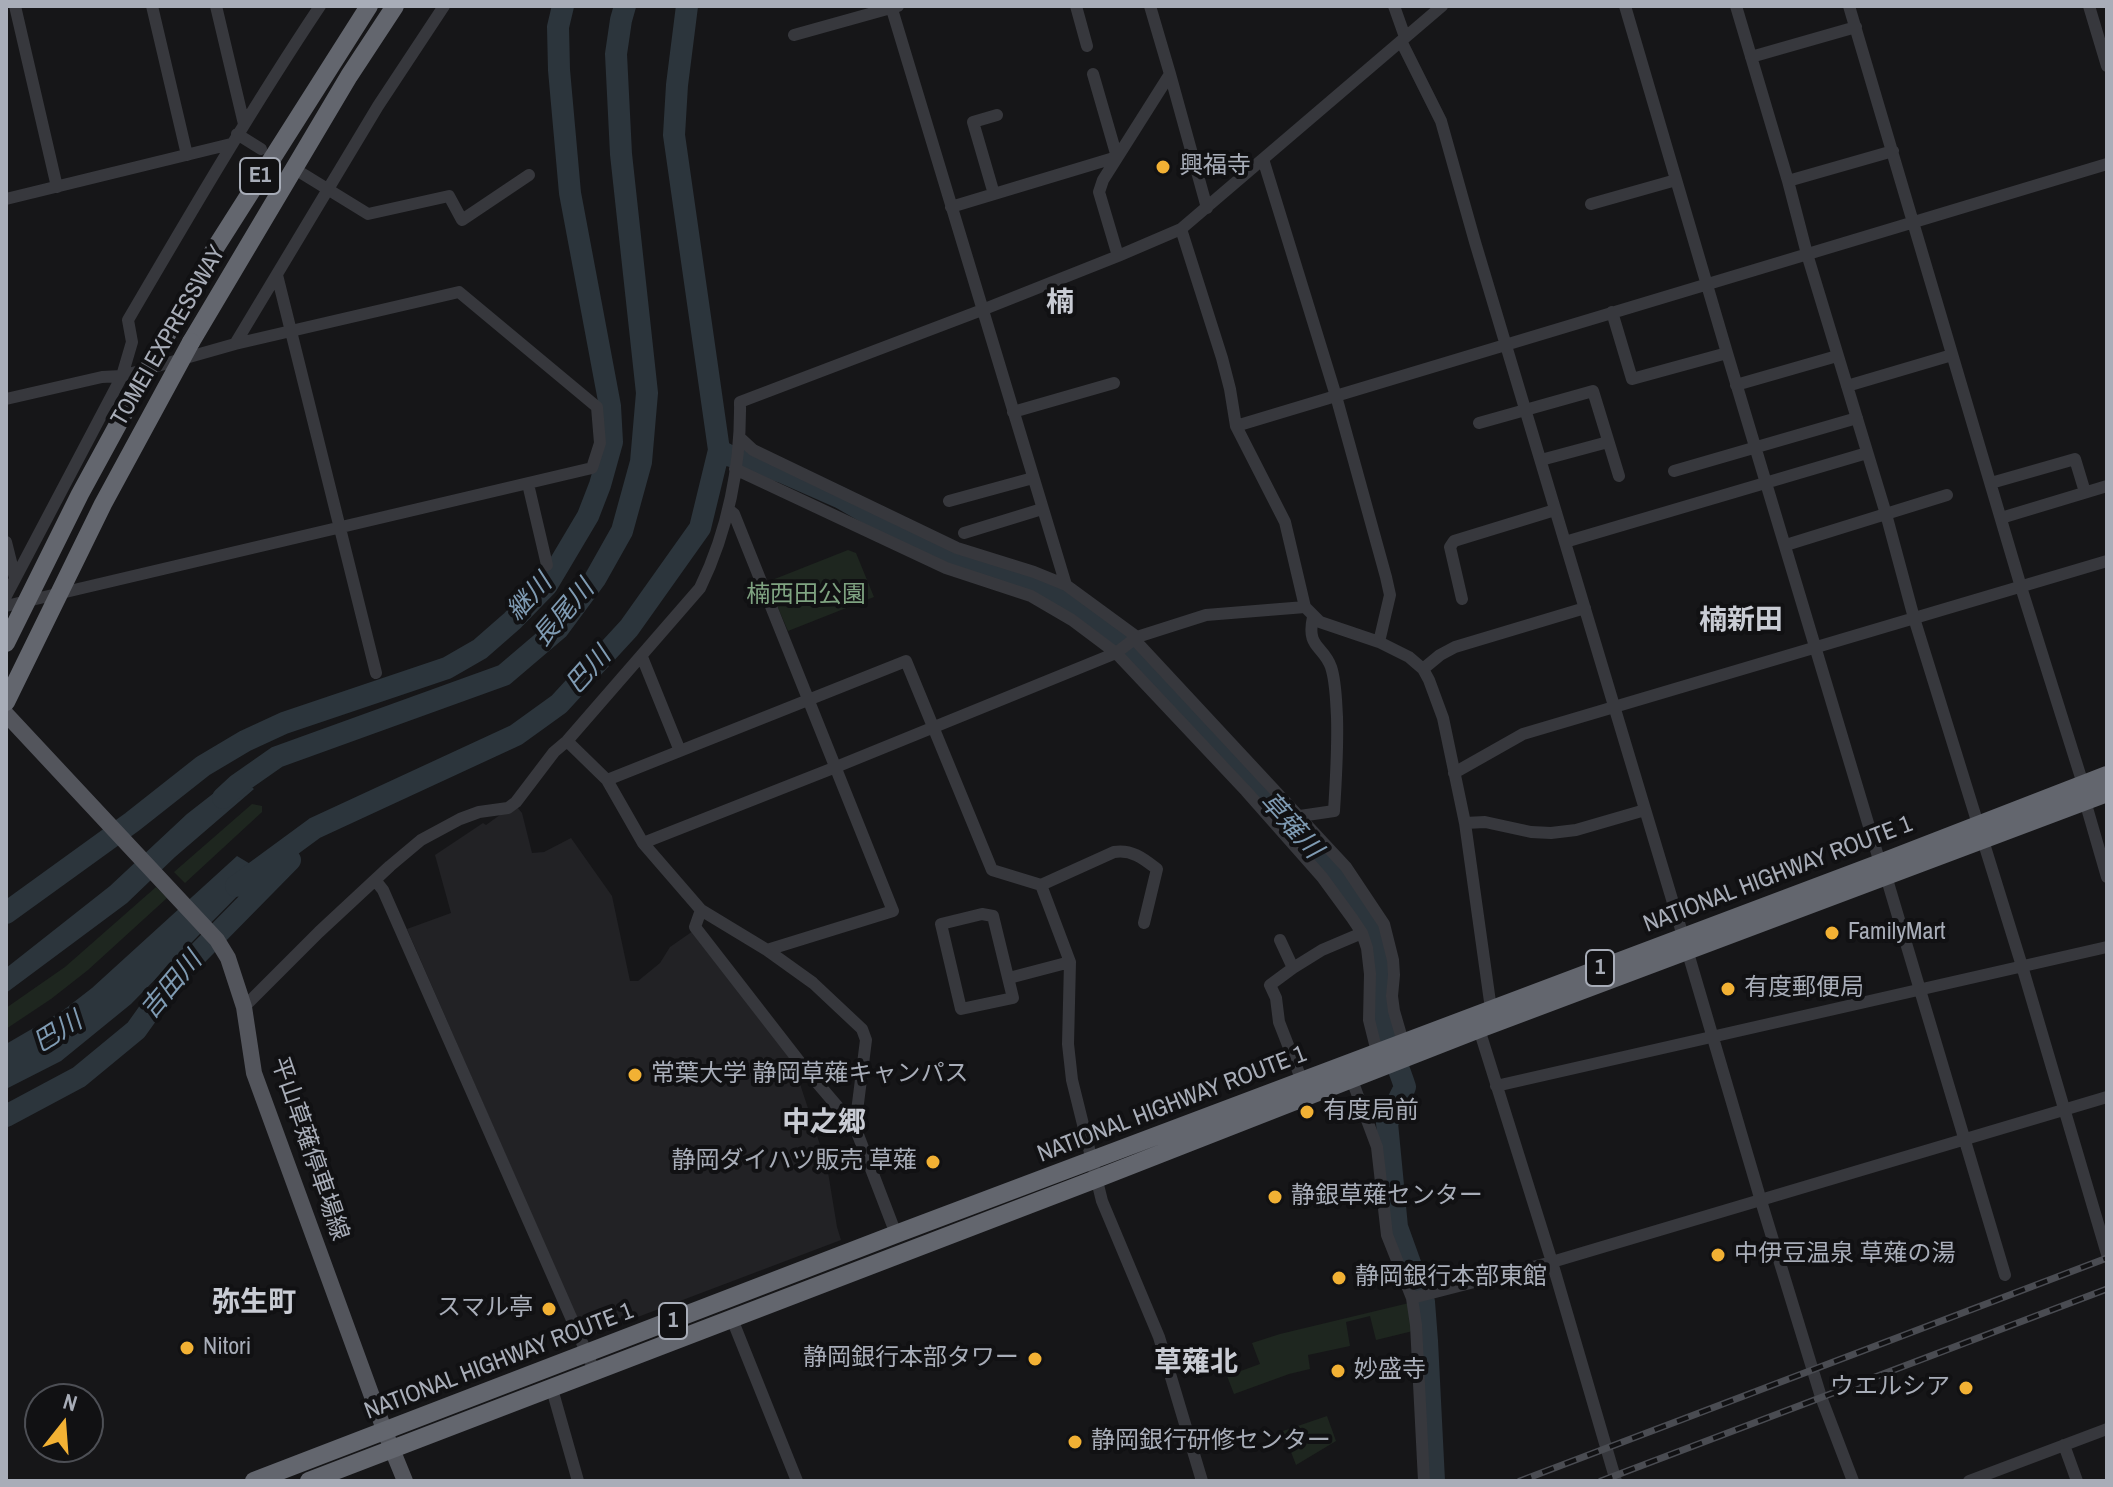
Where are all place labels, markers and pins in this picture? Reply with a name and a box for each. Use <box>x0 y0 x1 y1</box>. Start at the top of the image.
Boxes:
place label: 興福寺 <box>1179 153 1251 181</box>
marker: 興福寺 <box>1154 158 1172 176</box>
place label: FamilyMart <box>1848 919 1945 947</box>
marker: FamilyMart <box>1823 924 1841 942</box>
place label: 有度郵便局 <box>1744 975 1864 1003</box>
marker: 有度郵便局 <box>1719 980 1737 998</box>
place label: 常葉大学 静岡草薙キャンパス <box>651 1061 968 1089</box>
marker: 常葉大学 静岡草薙キャンパス <box>626 1066 644 1084</box>
place label: 有度局前 <box>1323 1098 1419 1126</box>
marker: 有度局前 <box>1298 1103 1316 1121</box>
place label: 静岡ダイハツ販売 草薙 <box>672 1148 917 1176</box>
marker: 静岡ダイハツ販売 草薙 <box>924 1153 942 1171</box>
place label: 静銀草薙センター <box>1291 1183 1483 1211</box>
marker: 静銀草薙センター <box>1266 1188 1284 1206</box>
place label: 中伊豆温泉 草薙の湯 <box>1734 1241 1955 1269</box>
marker: 中伊豆温泉 草薙の湯 <box>1709 1246 1727 1264</box>
place label: 静岡銀行本部東館 <box>1355 1264 1547 1292</box>
marker: 静岡銀行本部東館 <box>1330 1269 1348 1287</box>
place label: スマル亭 <box>437 1295 533 1323</box>
marker: スマル亭 <box>540 1300 558 1318</box>
place label: Nitori <box>203 1334 251 1362</box>
marker: Nitori <box>178 1339 196 1357</box>
place label: 静岡銀行本部タワー <box>803 1345 1019 1373</box>
marker: 静岡銀行本部タワー <box>1026 1350 1044 1368</box>
place label: 妙盛寺 <box>1354 1357 1426 1385</box>
marker: 妙盛寺 <box>1329 1362 1347 1380</box>
place label: ウエルシア <box>1830 1374 1950 1402</box>
marker: ウエルシア <box>1957 1379 1975 1397</box>
place label: 静岡銀行研修センター <box>1091 1428 1331 1456</box>
marker: 静岡銀行研修センター <box>1066 1433 1084 1451</box>

